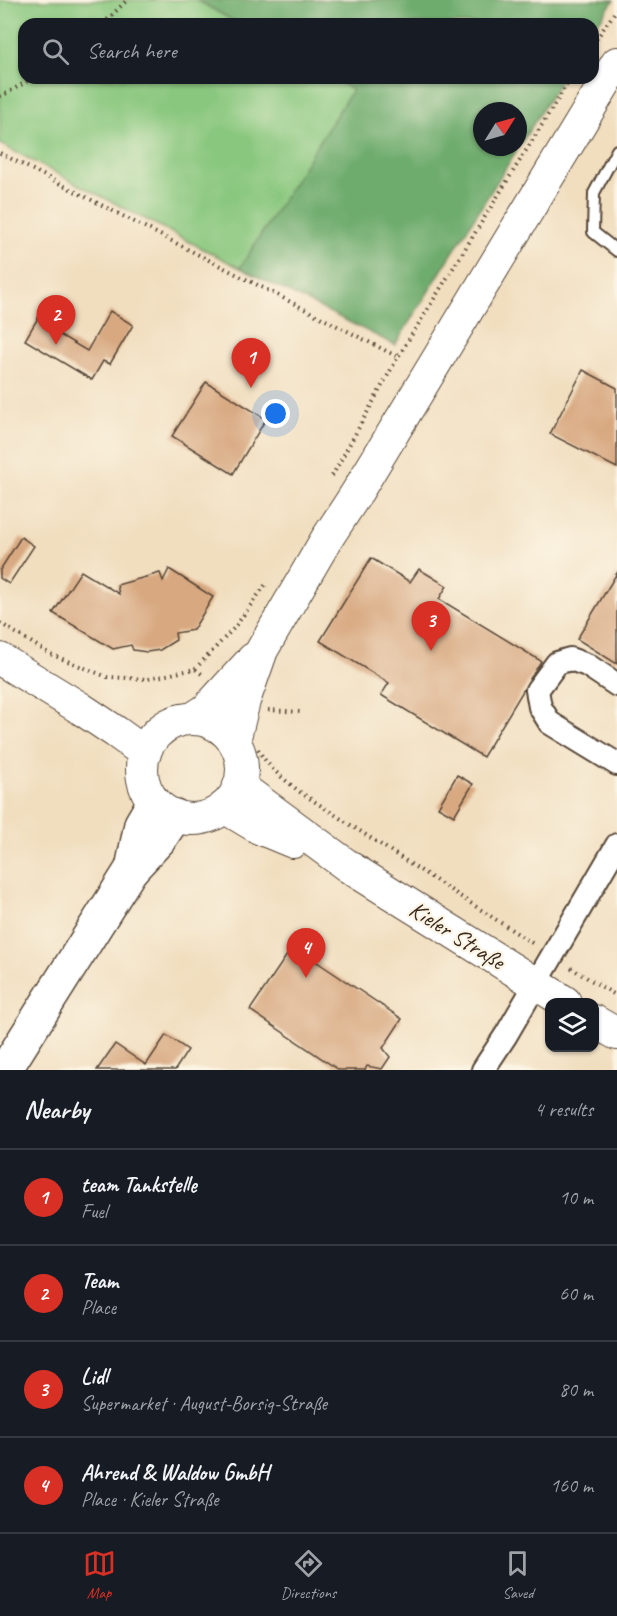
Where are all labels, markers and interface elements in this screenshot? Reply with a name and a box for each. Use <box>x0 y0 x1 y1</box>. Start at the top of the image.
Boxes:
search box <box>18 18 599 84</box>
icon: search <box>39 35 72 68</box>
text: Search here <box>87 37 177 65</box>
north arrow <box>473 102 527 156</box>
pin: 2 <box>36 296 76 345</box>
pin: 1 <box>232 338 270 388</box>
your location <box>261 399 290 428</box>
pin: 3 <box>412 602 450 651</box>
street label: Kieler Straße <box>404 894 512 977</box>
pin: 4 <box>286 928 326 978</box>
map controls <box>545 998 599 1052</box>
button: layers <box>545 998 599 1052</box>
text: Nearby <box>24 1093 89 1126</box>
text: 4 results <box>534 1097 593 1122</box>
text: team Tankstelle <box>81 1171 197 1199</box>
text: 1 <box>39 1185 48 1210</box>
text: 10 m <box>559 1185 593 1210</box>
text: Fuel <box>81 1199 107 1224</box>
text: Team <box>81 1267 118 1295</box>
text: 2 <box>39 1281 48 1306</box>
text: 60 m <box>559 1281 593 1306</box>
text: Place <box>81 1295 116 1320</box>
text: Lidl <box>81 1363 108 1391</box>
text: 3 <box>39 1377 48 1402</box>
text: 80 m <box>559 1377 593 1402</box>
text: Supermarket · August-Borsig-Straße <box>81 1391 327 1416</box>
text: Ahrend & Waldow GmbH <box>81 1459 269 1487</box>
text: 4 <box>39 1473 48 1498</box>
text: 160 m <box>550 1473 593 1498</box>
text: Place · Kieler Straße <box>81 1487 219 1512</box>
tab: Map <box>83 1547 116 1603</box>
tab: Directions <box>281 1547 336 1603</box>
tab: Saved <box>501 1547 534 1603</box>

